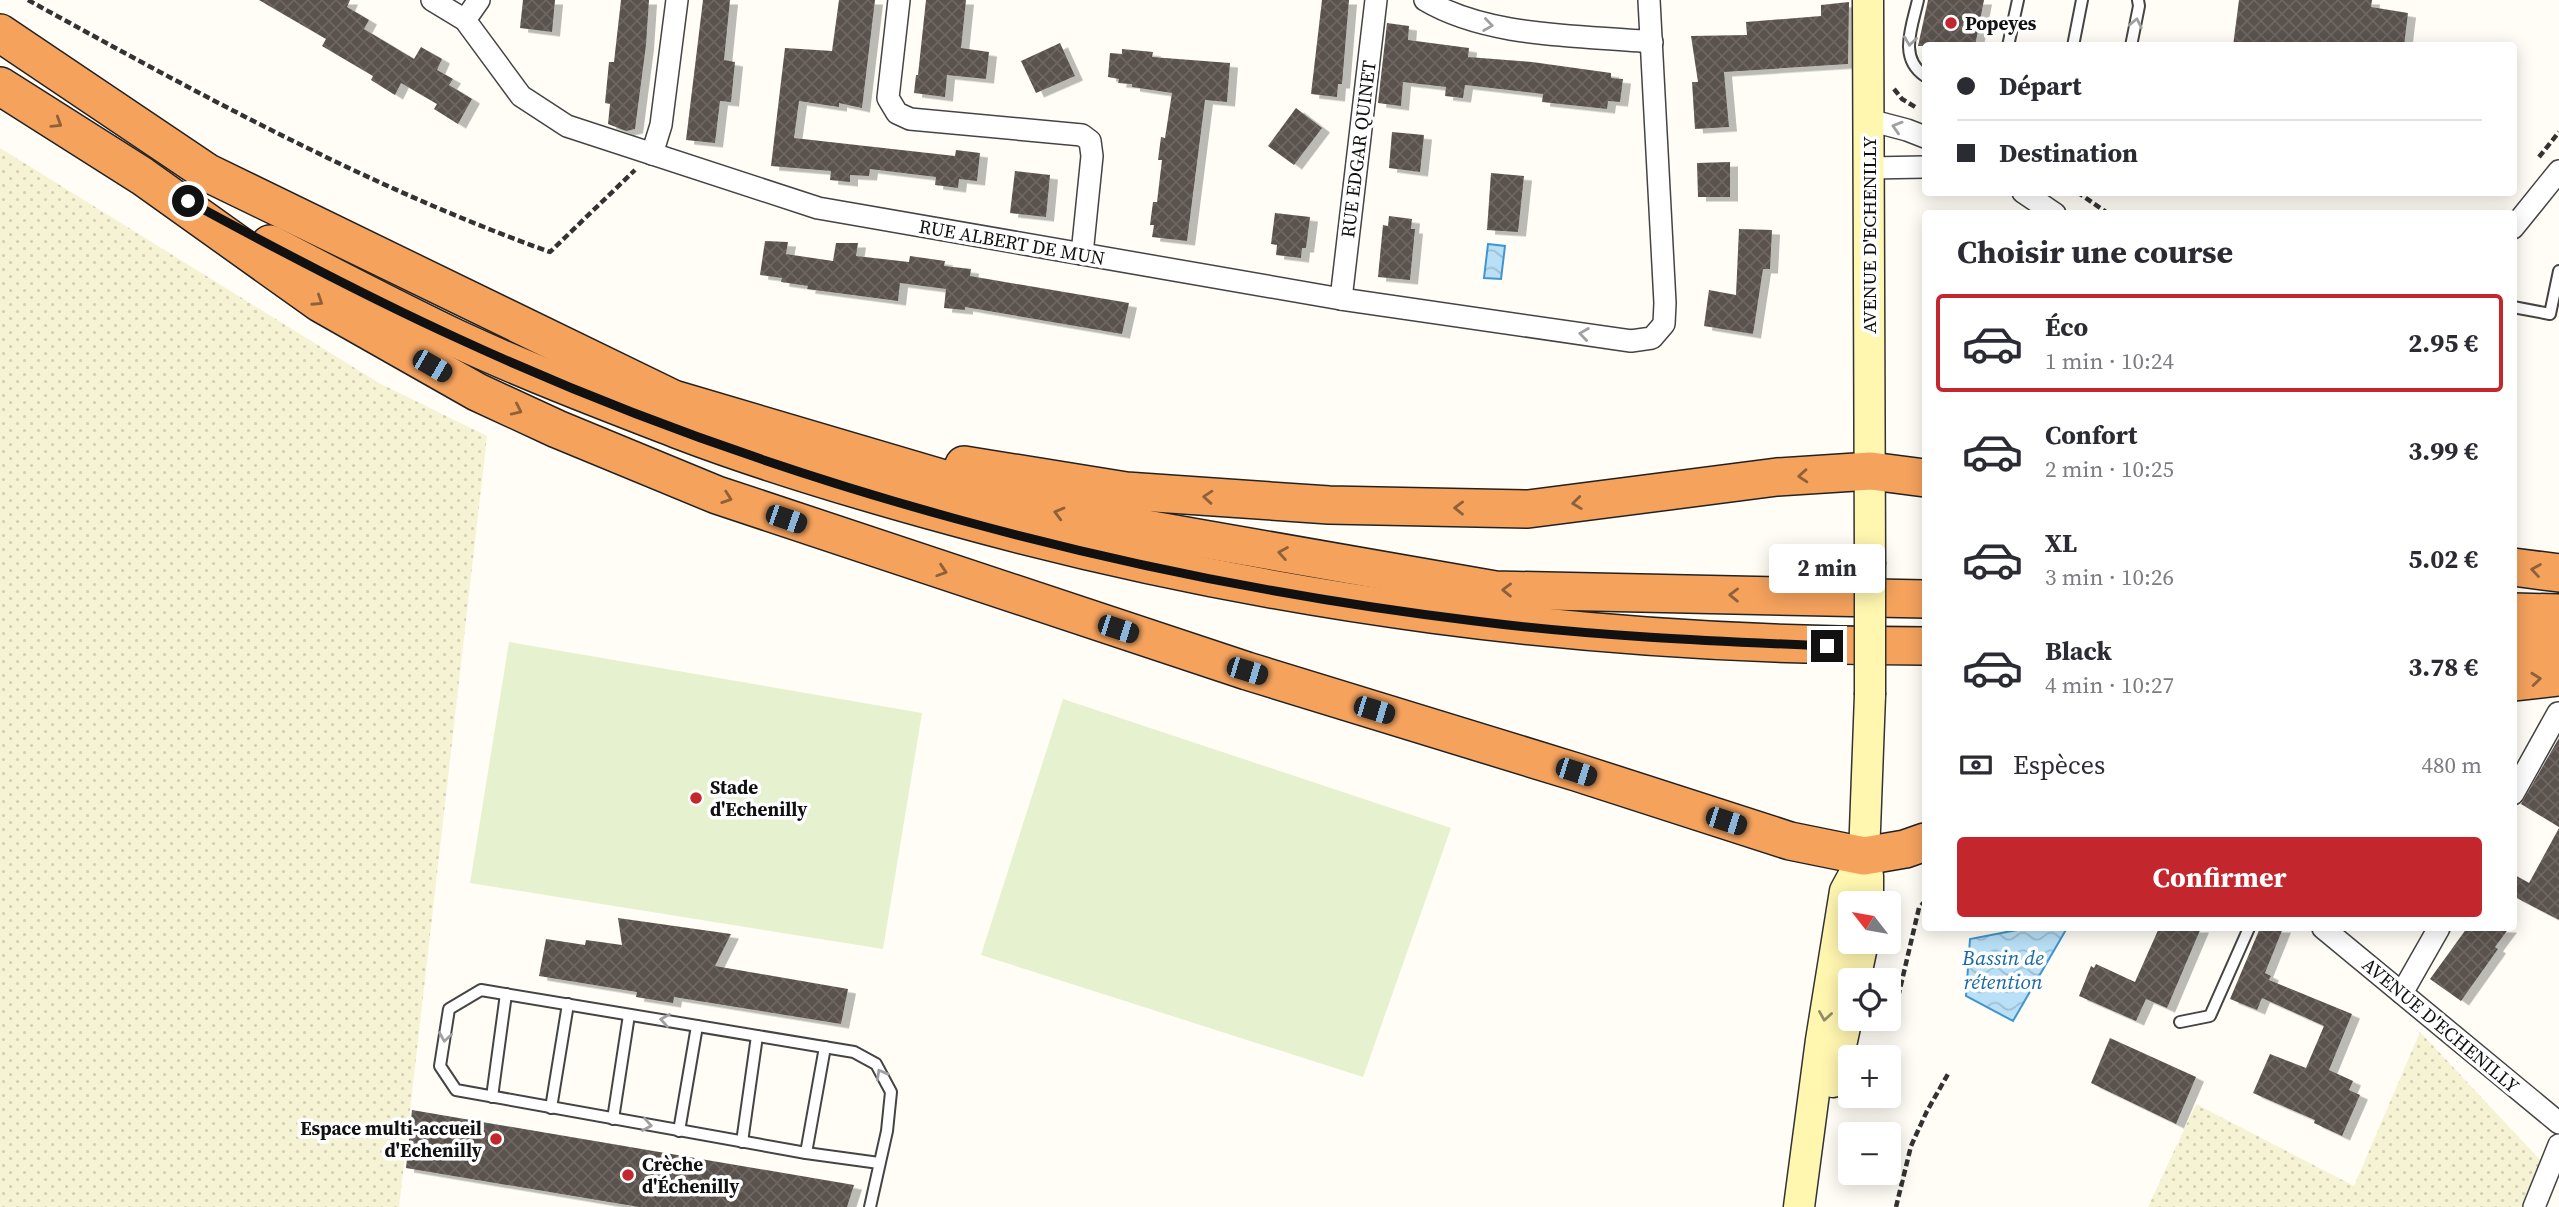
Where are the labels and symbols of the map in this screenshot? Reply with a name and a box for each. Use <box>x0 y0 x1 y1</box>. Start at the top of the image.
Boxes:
place label: Popeyes <box>1965 10 2037 36</box>
marker: Popeyes <box>1943 15 1959 31</box>
one-way arrow <box>1482 17 1494 32</box>
one-way arrow <box>2127 17 2142 29</box>
one-way arrow <box>1903 35 1918 47</box>
street label: RUE EDGAR QUINET <box>1334 58 1382 239</box>
one-way arrow <box>50 115 63 128</box>
one-way arrow <box>1892 121 1904 135</box>
street label: AVENUE D'ECHENILLY <box>1856 136 1882 334</box>
route start <box>172 185 204 217</box>
street label: RUE ALBERT DE MUN <box>917 213 1107 271</box>
one-way arrow <box>310 292 323 305</box>
one-way arrow <box>1578 327 1590 342</box>
car <box>409 346 456 386</box>
one-way arrow <box>510 402 522 416</box>
one-way arrow <box>1797 468 1808 483</box>
one-way arrow <box>720 490 732 504</box>
one-way arrow <box>1202 490 1213 505</box>
one-way arrow <box>1571 495 1583 510</box>
one-way arrow <box>1454 500 1465 515</box>
car <box>763 502 810 536</box>
one-way arrow <box>1053 506 1065 521</box>
callout: 2 min <box>1769 544 1885 594</box>
one-way arrow <box>1277 546 1288 561</box>
one-way arrow <box>936 562 948 577</box>
one-way arrow <box>2530 563 2542 578</box>
one-way arrow <box>1501 582 1512 598</box>
one-way arrow <box>1729 587 1739 603</box>
car <box>1095 613 1142 645</box>
route end <box>1811 630 1843 662</box>
car <box>1224 655 1271 687</box>
one-way arrow <box>2530 672 2542 687</box>
car <box>1351 694 1398 726</box>
car <box>1553 756 1600 788</box>
place label: Stade d'Echenilly <box>710 774 808 822</box>
marker: Stade d'Echenilly <box>688 790 704 806</box>
car <box>1703 805 1750 837</box>
north arrow <box>1838 891 1900 954</box>
water label: Bassin de rétention <box>1961 943 2044 996</box>
street label: AVENUE D'ECHENILLY <box>2357 952 2525 1098</box>
one-way arrow <box>1818 1010 1833 1022</box>
one-way arrow <box>659 1013 671 1028</box>
one-way arrow <box>438 1031 453 1043</box>
one-way arrow <box>876 1068 889 1081</box>
place label: Espace multi-accueil d'Echenilly <box>300 1115 483 1163</box>
one-way arrow <box>641 1116 653 1131</box>
marker: Espace multi-accueil d'Echenilly <box>488 1131 504 1147</box>
place label: Crèche d'Échenilly <box>642 1151 740 1199</box>
marker: Crèche d'Échenilly <box>620 1167 636 1183</box>

